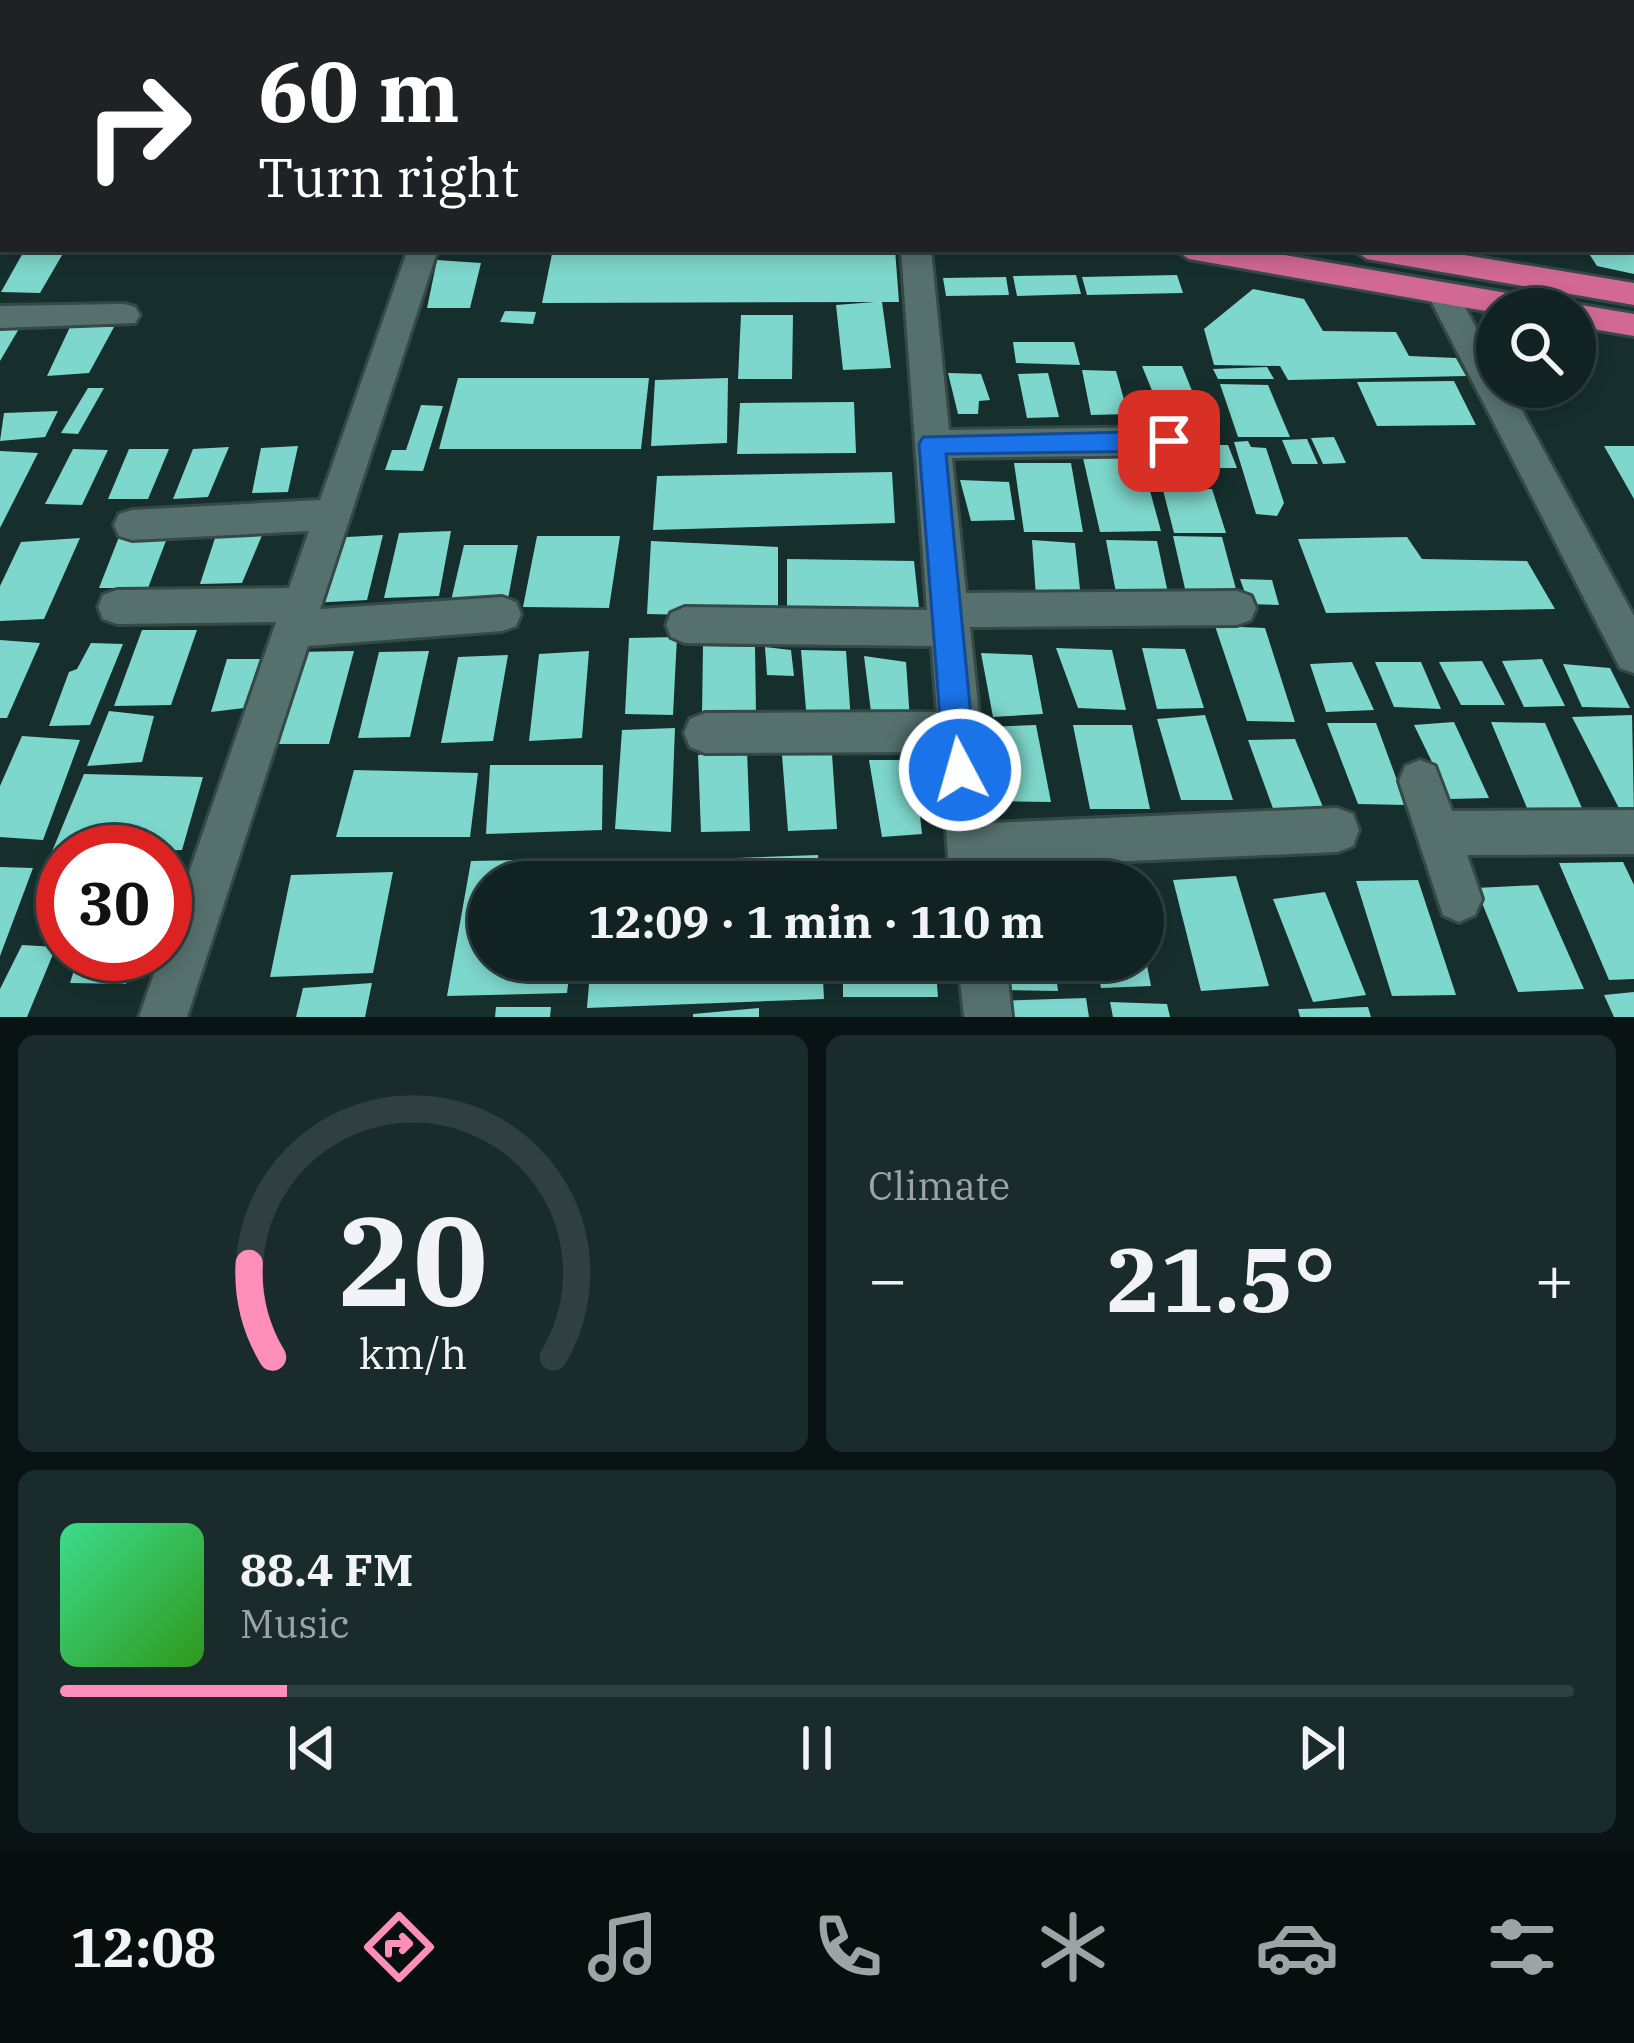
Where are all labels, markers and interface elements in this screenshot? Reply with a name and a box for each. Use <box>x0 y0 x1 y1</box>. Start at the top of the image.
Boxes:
text: 60 m <box>258 36 460 145</box>
icon: right <box>60 48 216 204</box>
text: Turn right <box>258 142 520 212</box>
map controls <box>1476 288 1596 408</box>
button: search <box>1476 288 1596 408</box>
pin <box>1118 390 1220 492</box>
icon: arrive <box>1136 408 1202 474</box>
position arrow <box>897 707 1023 833</box>
speed limit sign: 30 <box>36 825 192 981</box>
text: 12:09 · 1 min · 110 m <box>588 892 1044 950</box>
text: Climate <box>868 1160 1010 1211</box>
text: 20 <box>338 1178 488 1340</box>
text: 21.5° <box>1106 1220 1336 1337</box>
text: − <box>868 1235 908 1321</box>
text: + <box>1534 1235 1574 1321</box>
text: km/h <box>359 1324 467 1380</box>
text: 88.4 FM <box>240 1540 413 1598</box>
text: Music <box>240 1598 350 1649</box>
icon: previous <box>279 1715 345 1781</box>
icon: pause <box>784 1715 850 1781</box>
icon: next <box>1289 1715 1355 1781</box>
icon: directions <box>357 1905 441 1989</box>
icon: music <box>581 1905 665 1989</box>
icon: phone <box>806 1905 890 1989</box>
icon: climate <box>1031 1905 1115 1989</box>
icon: car <box>1255 1905 1339 1989</box>
icon: filters <box>1480 1905 1564 1989</box>
text: 12:08 <box>70 1912 216 1982</box>

